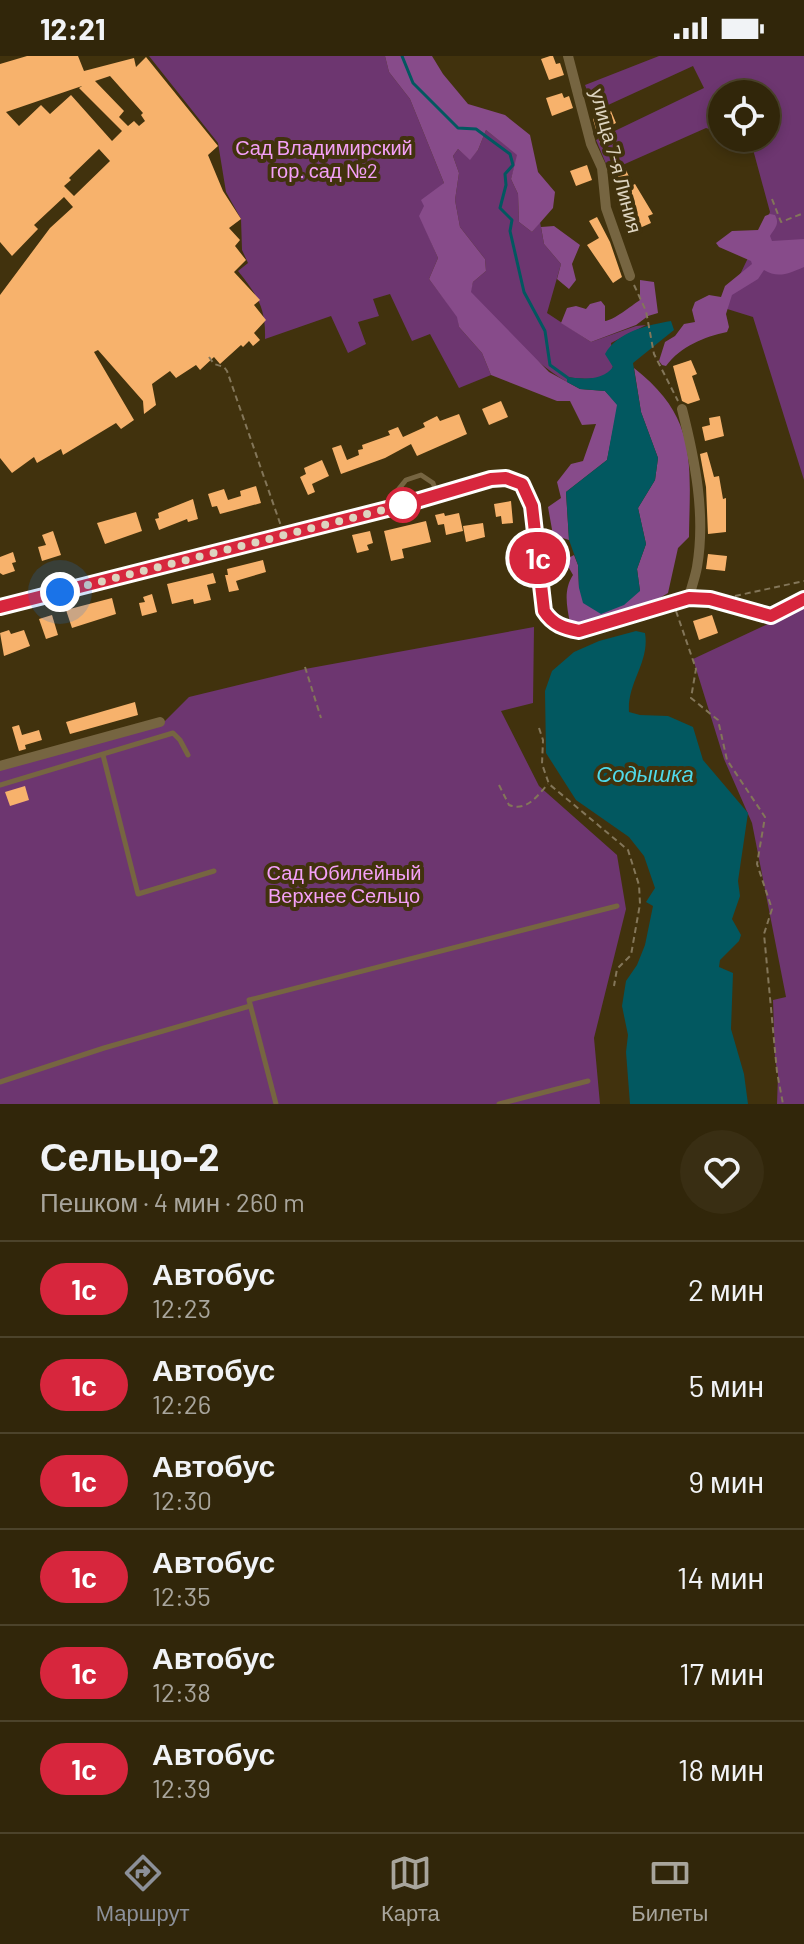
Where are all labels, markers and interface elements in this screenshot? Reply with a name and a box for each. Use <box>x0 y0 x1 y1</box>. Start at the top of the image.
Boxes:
text: 12:21 <box>40 10 106 46</box>
map controls <box>708 80 780 152</box>
button: locate <box>708 80 780 152</box>
street label: улица 7-я Линия <box>586 86 648 236</box>
park label: Сад Владимирский гор. сад №2 <box>235 135 413 182</box>
unlabelled marker <box>386 488 420 522</box>
line badge: 1с <box>502 532 574 584</box>
text: 1с <box>525 541 551 575</box>
your location <box>40 572 80 612</box>
water label: Содышка <box>596 760 694 786</box>
park label: Сад Юбилейный Верхнее Сельцо <box>267 860 421 907</box>
button: heart <box>680 1130 764 1214</box>
text: Сельцо-2 <box>40 1133 219 1179</box>
text: Пешком · 4 мин · 260 m <box>40 1186 305 1217</box>
text: Автобус <box>152 1255 275 1291</box>
text: 2 мин <box>688 1271 764 1307</box>
text: 1с <box>71 1272 97 1306</box>
text: 12:23 <box>152 1292 211 1323</box>
text: Автобус <box>152 1351 275 1387</box>
text: 5 мин <box>689 1367 764 1403</box>
text: 1с <box>71 1368 97 1402</box>
text: 12:26 <box>152 1388 211 1419</box>
text: Автобус <box>152 1447 275 1483</box>
text: 9 мин <box>688 1463 764 1499</box>
text: 1с <box>71 1464 97 1498</box>
text: 12:30 <box>152 1484 212 1515</box>
text: Автобус <box>152 1543 275 1579</box>
text: 14 мин <box>677 1559 764 1595</box>
text: 1с <box>71 1560 97 1594</box>
text: 12:35 <box>152 1580 211 1611</box>
text: Автобус <box>152 1639 275 1675</box>
text: 17 мин <box>679 1655 764 1691</box>
text: 1с <box>71 1656 97 1690</box>
text: 12:38 <box>152 1676 211 1707</box>
text: Автобус <box>152 1735 275 1771</box>
text: 18 мин <box>678 1751 764 1787</box>
text: 1с <box>71 1752 97 1786</box>
text: 12:39 <box>152 1772 211 1803</box>
tab: Маршрут <box>96 1851 189 1927</box>
tab: Карта <box>381 1851 440 1927</box>
tab: Билеты <box>631 1851 708 1927</box>

